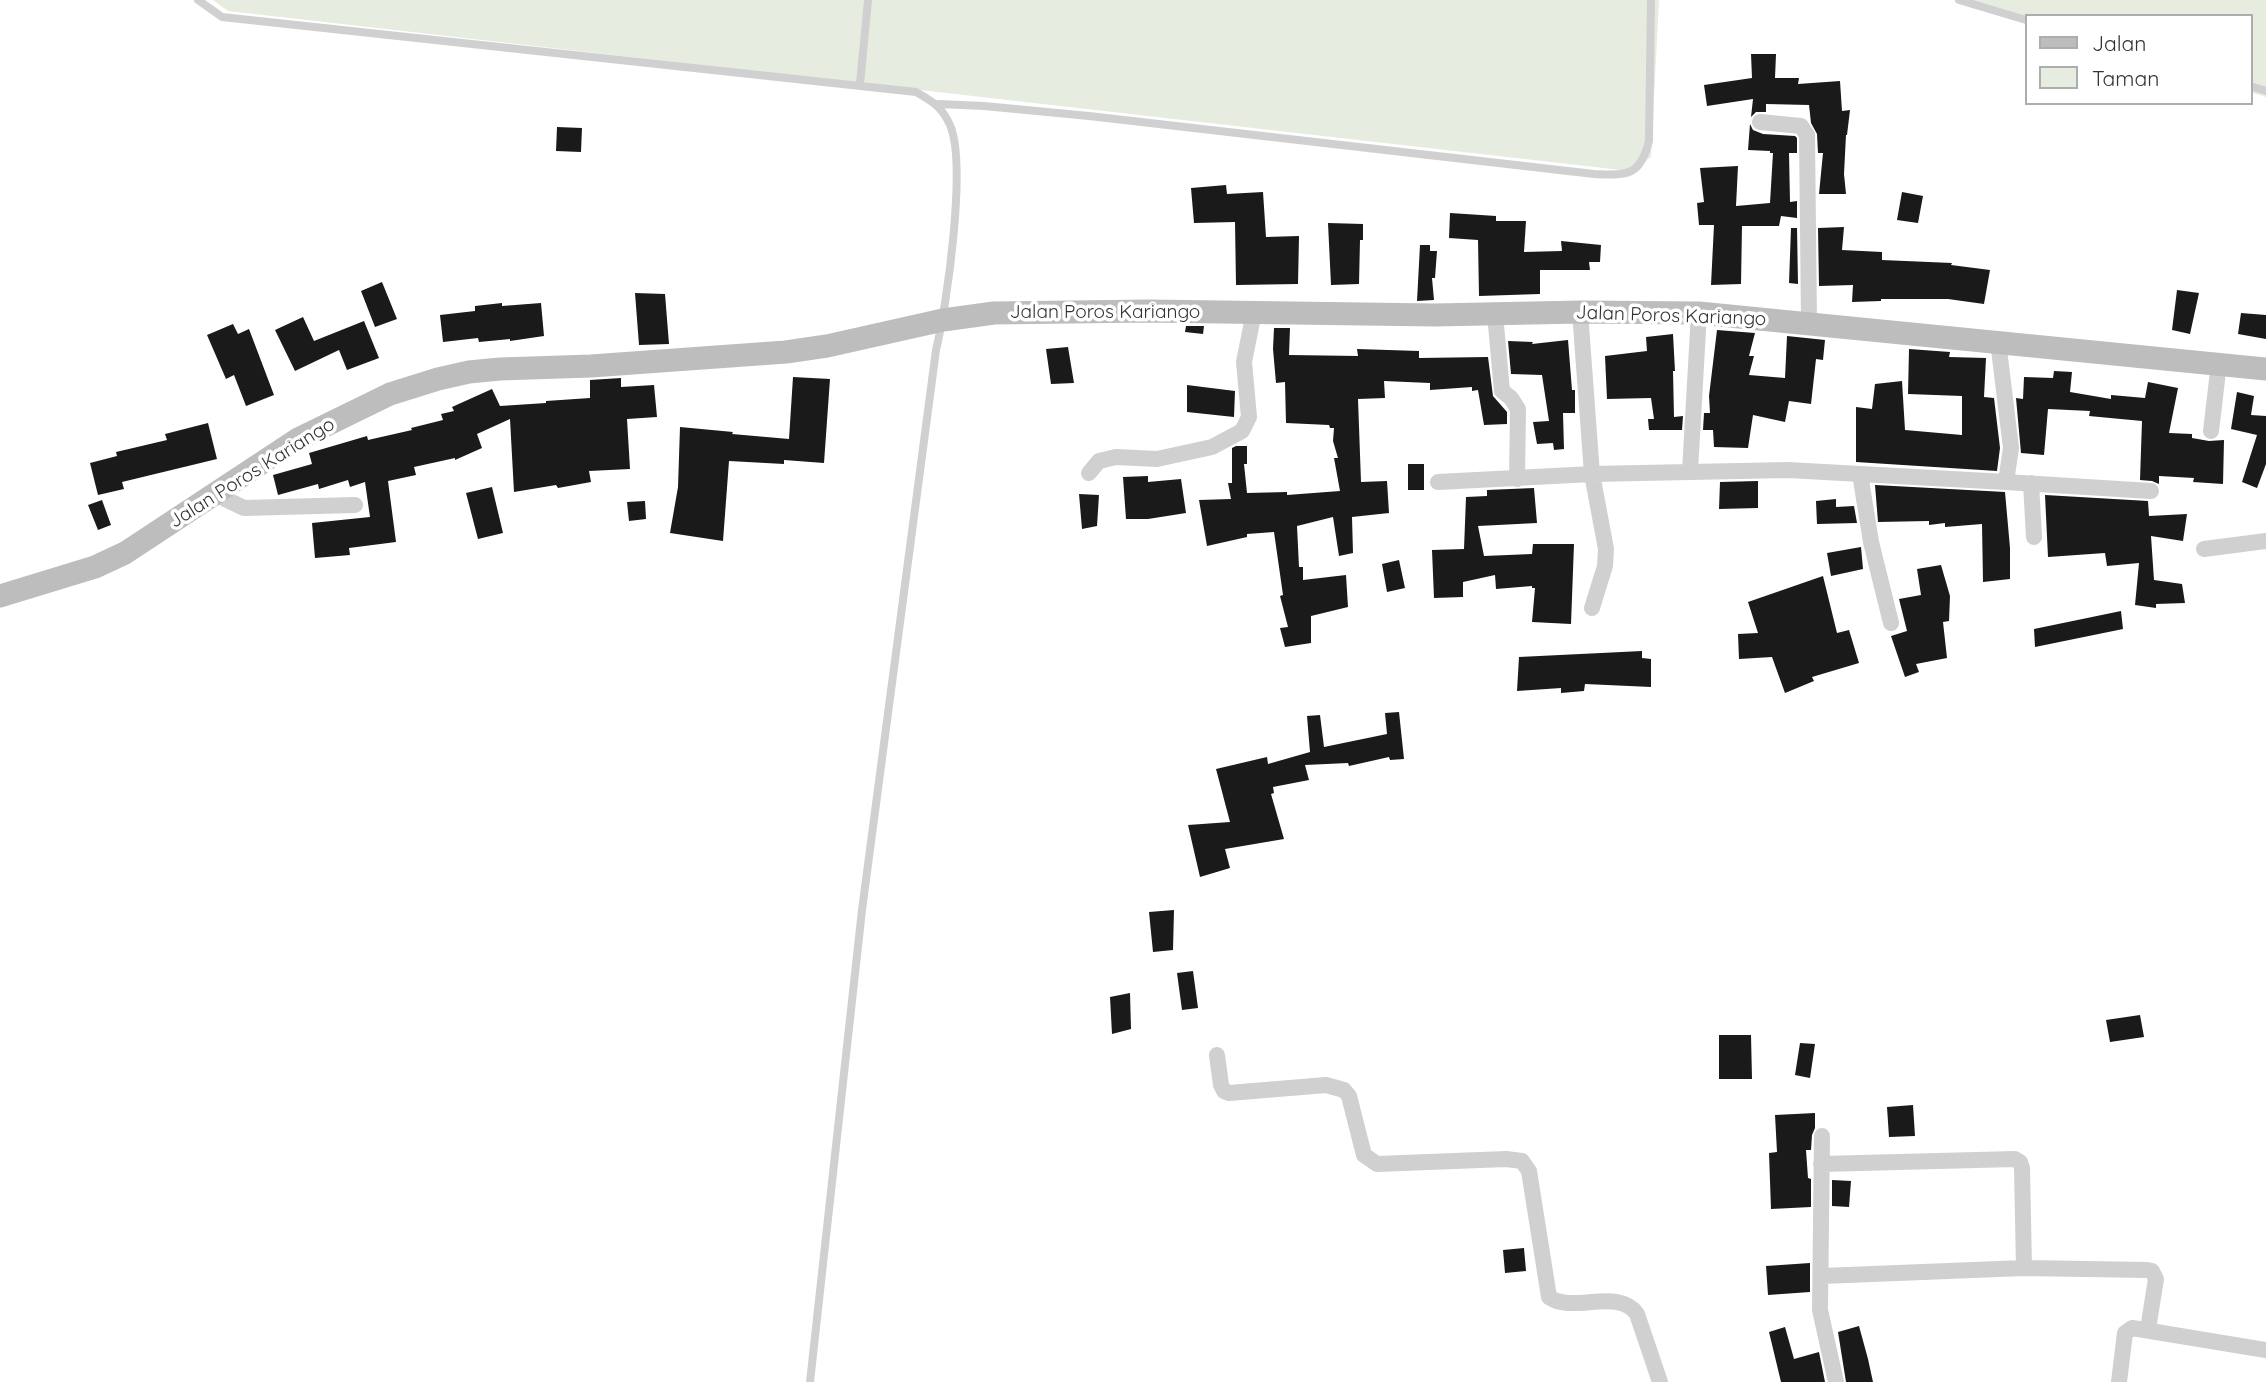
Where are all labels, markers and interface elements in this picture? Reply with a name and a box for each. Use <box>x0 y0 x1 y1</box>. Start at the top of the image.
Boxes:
legend <box>2024 14 2252 105</box>
text: Jalan <box>2092 30 2146 56</box>
text: Taman <box>2092 65 2159 91</box>
street label: Jalan Poros Kariango <box>1010 301 1200 323</box>
street label: Jalan Poros Kariango <box>1575 301 1767 331</box>
street label: Jalan Poros Kariango <box>165 413 339 533</box>

